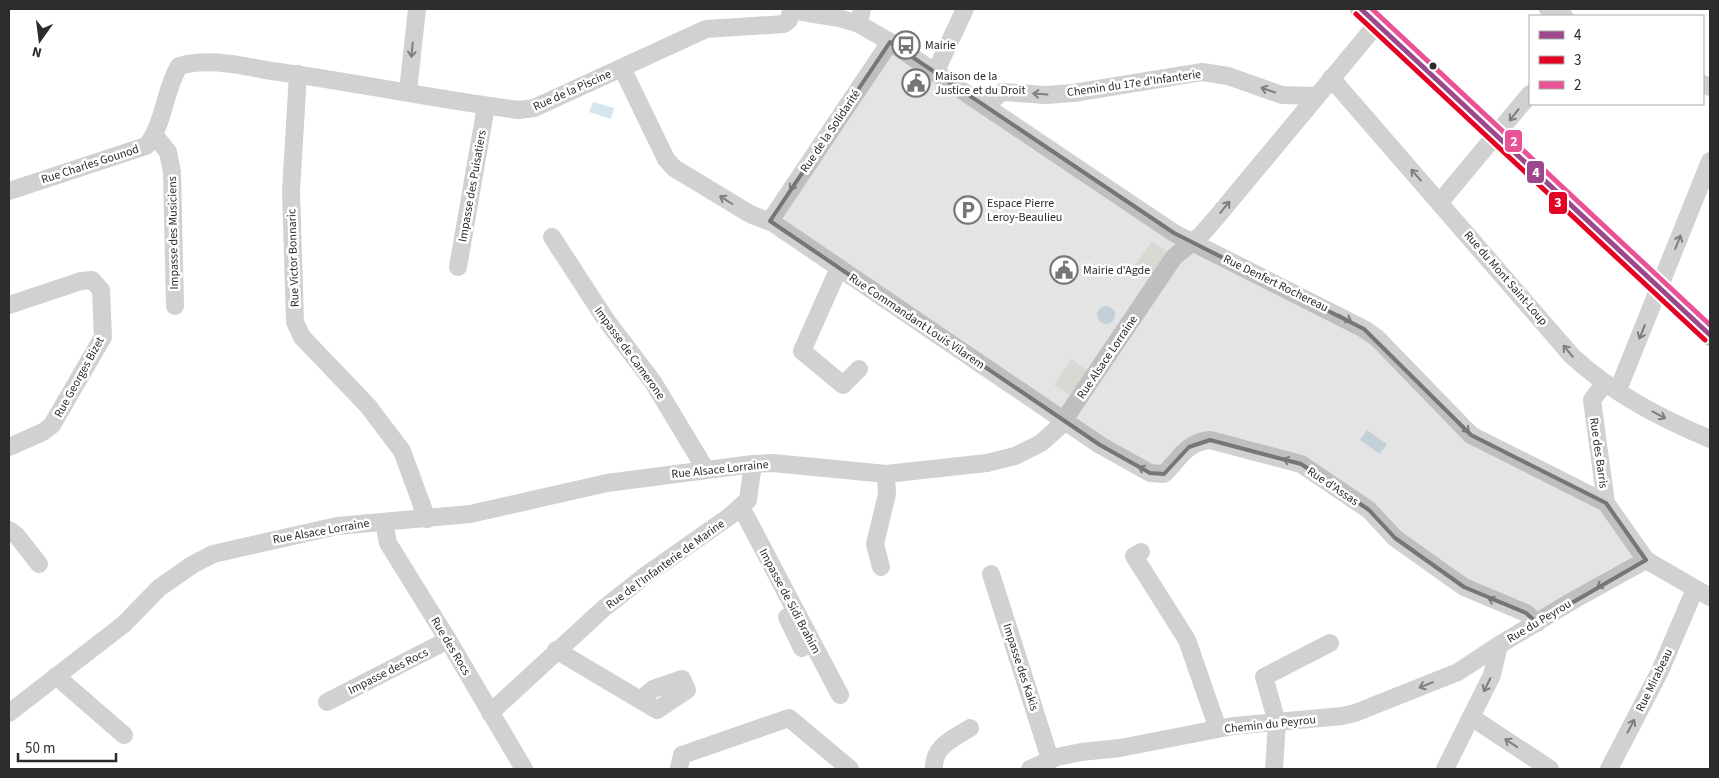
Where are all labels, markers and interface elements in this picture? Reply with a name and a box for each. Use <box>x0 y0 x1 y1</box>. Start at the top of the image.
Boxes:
north arrow <box>15 15 65 65</box>
legend <box>1529 15 1704 105</box>
text: 4 <box>1574 25 1582 46</box>
bus stop icon: Mairie <box>891 30 921 60</box>
place label: Mairie <box>925 37 956 54</box>
text: N <box>30 41 44 62</box>
one-way arrow <box>407 42 417 58</box>
text: 3 <box>1574 50 1581 71</box>
unlabelled marker <box>1428 61 1438 71</box>
street label: Rue de la Piscine <box>530 66 614 115</box>
street label: Chemin du 17e d'Infanterie <box>1066 66 1202 101</box>
public building icon: Maison de la Justice et du Droit <box>901 68 931 98</box>
place label: Maison de la Justice et du Droit <box>935 68 1025 99</box>
text: 2 <box>1574 75 1581 96</box>
one-way arrow <box>1260 84 1276 94</box>
street label: Rue de la Solidarité <box>796 86 865 176</box>
one-way arrow <box>1032 89 1048 99</box>
one-way arrow <box>1508 108 1519 121</box>
street label: Impasse des Puisatiers <box>454 129 491 243</box>
line badge: 2 <box>1504 129 1523 153</box>
text: 2 <box>1510 132 1518 152</box>
street label: Rue Charles Gounod <box>39 141 141 188</box>
line badge: 4 <box>1526 160 1545 184</box>
text: 4 <box>1532 163 1540 183</box>
one-way arrow <box>1410 169 1421 182</box>
street label: Impasse des Musiciens <box>164 176 183 290</box>
one-way arrow <box>789 177 799 191</box>
line badge: 3 <box>1548 191 1568 215</box>
text: 3 <box>1554 193 1562 213</box>
one-way arrow <box>719 195 733 206</box>
parking icon: Espace Pierre Leroy-Beaulieu <box>953 195 983 225</box>
place label: Espace Pierre Leroy-Beaulieu <box>987 195 1062 226</box>
one-way arrow <box>1220 200 1231 213</box>
street label: Rue Victor Bonnaric <box>283 208 304 307</box>
street label: Rue du Mont Saint-Loup <box>1460 227 1552 330</box>
one-way arrow <box>1673 235 1683 250</box>
street label: Rue Denfert Rochereau <box>1220 251 1331 316</box>
public building icon: Mairie d'Agde <box>1049 255 1079 285</box>
place label: Mairie d'Agde <box>1083 262 1150 279</box>
street label: Rue Commandant Louis Vilarem <box>845 269 988 373</box>
street label: Impasse de Camerone <box>590 303 669 403</box>
street label: Rue Alsace Lorraine <box>1073 312 1142 403</box>
one-way arrow <box>1338 313 1353 323</box>
one-way arrow <box>1637 324 1646 339</box>
street label: Rue Georges Bizet <box>50 334 109 421</box>
one-way arrow <box>1562 344 1574 357</box>
one-way arrow <box>1652 411 1666 421</box>
street label: Rue des Barris <box>1585 417 1612 489</box>
one-way arrow <box>1458 421 1470 434</box>
street label: Rue Alsace Lorraine <box>671 456 770 483</box>
one-way arrow <box>1282 456 1298 465</box>
street label: Rue d'Assas <box>1304 463 1362 510</box>
one-way arrow <box>1138 464 1153 474</box>
street label: Rue Alsace Lorraine <box>272 515 371 548</box>
street label: Rue de l'Infanterie de Marine <box>602 515 728 613</box>
street label: Impasse de Sidi Brahim <box>755 546 825 657</box>
one-way arrow <box>1596 579 1611 589</box>
street label: Rue du Peyrou <box>1504 595 1575 647</box>
one-way arrow <box>1487 596 1503 605</box>
street label: Rue des Rocs <box>426 614 475 679</box>
street label: Impasse des Kakis <box>998 621 1043 713</box>
street label: Impasse des Rocs <box>345 644 431 699</box>
street label: Rue Mirabeau <box>1632 646 1677 715</box>
one-way arrow <box>1482 677 1491 692</box>
one-way arrow <box>1418 681 1434 690</box>
street label: Chemin du Peyrou <box>1223 711 1317 738</box>
one-way arrow <box>1627 719 1636 734</box>
scale bar <box>18 730 115 762</box>
text: 50 m <box>25 738 55 759</box>
one-way arrow <box>1504 738 1518 748</box>

